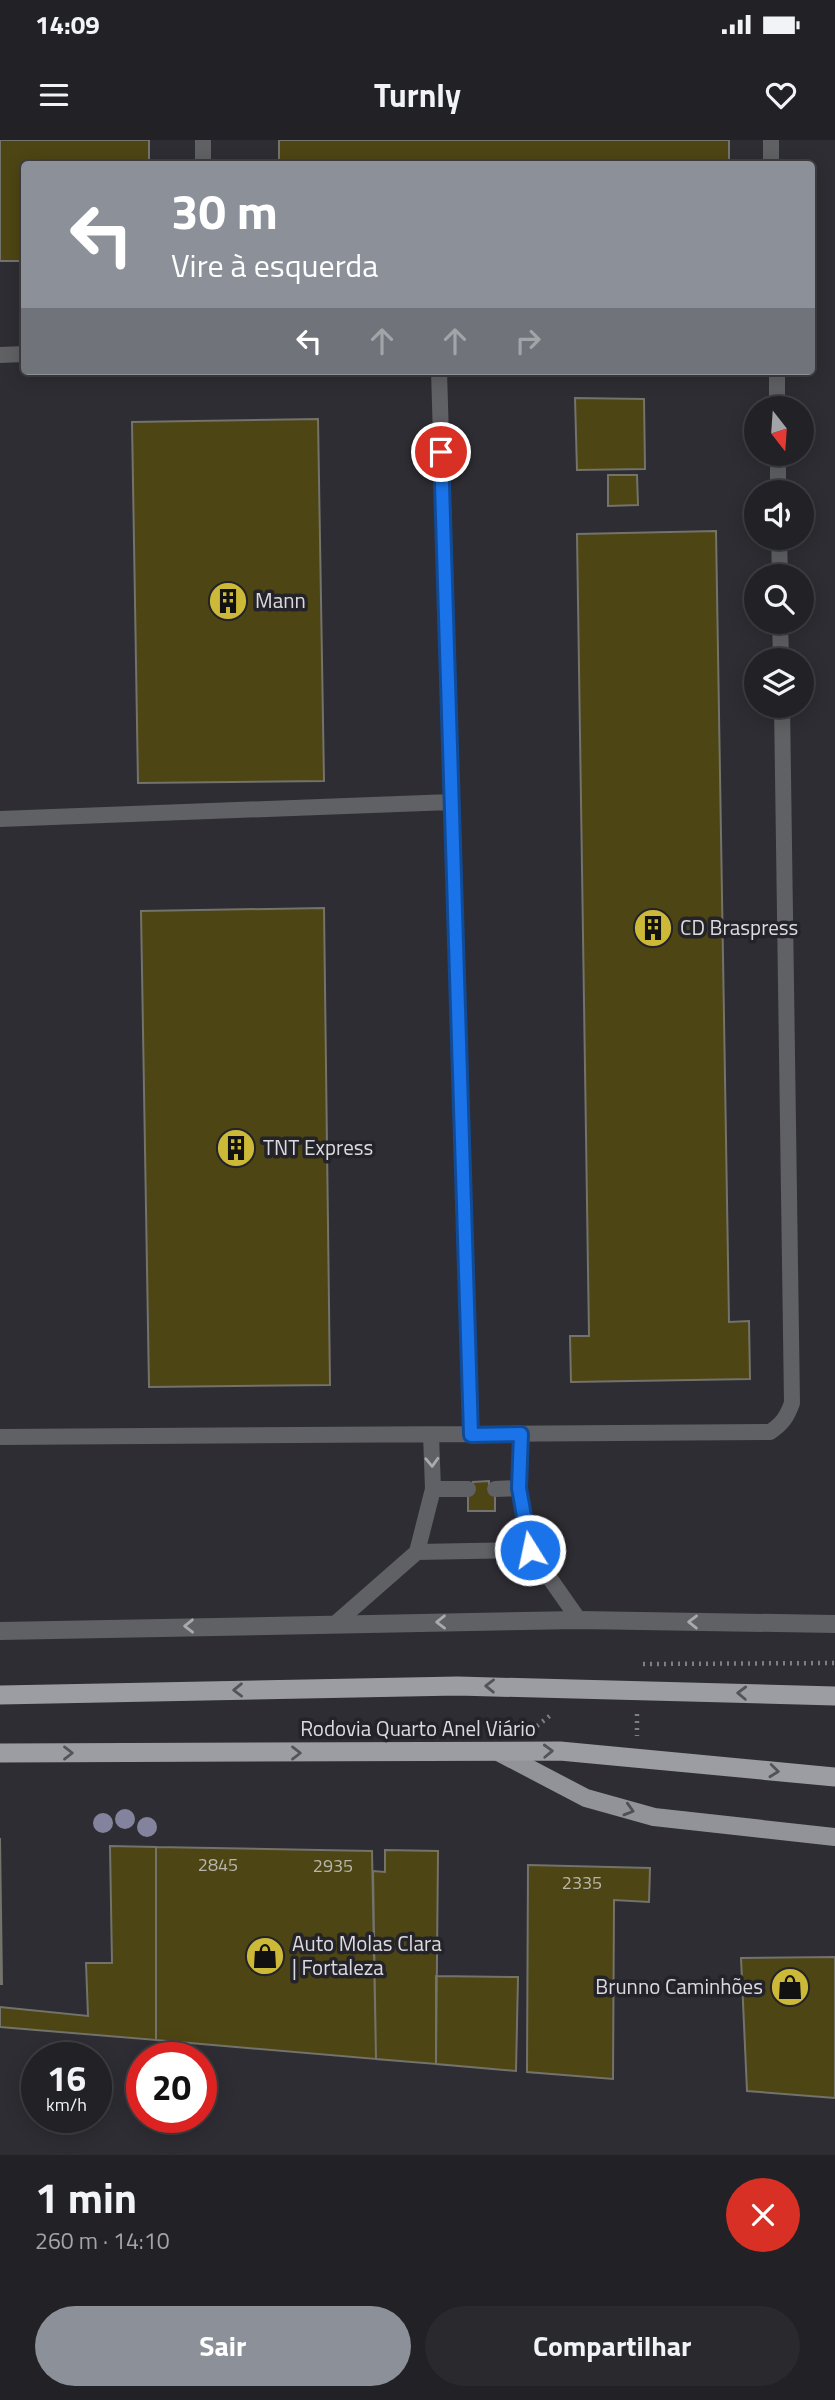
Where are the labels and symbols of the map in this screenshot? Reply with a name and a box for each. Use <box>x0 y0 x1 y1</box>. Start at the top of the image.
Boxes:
north arrow <box>744 396 814 466</box>
pin <box>411 422 471 482</box>
building icon: Mann <box>207 580 249 622</box>
place label: Mann <box>255 584 306 616</box>
building icon: CD Braspress <box>632 907 674 949</box>
place label: CD Braspress <box>680 911 798 943</box>
building icon: TNT Express <box>215 1127 257 1169</box>
place label: TNT Express <box>263 1131 373 1163</box>
one-way arrow <box>424 1457 439 1468</box>
position arrow <box>493 1513 567 1587</box>
one-way arrow <box>436 1614 446 1630</box>
one-way arrow <box>688 1614 698 1630</box>
one-way arrow <box>184 1619 195 1634</box>
one-way arrow <box>485 1679 496 1694</box>
one-way arrow <box>233 1682 243 1698</box>
one-way arrow <box>737 1686 748 1701</box>
street label: Rodovia Quarto Anel Viário <box>300 1712 536 1744</box>
one-way arrow <box>543 1743 553 1759</box>
one-way arrow <box>63 1745 74 1761</box>
one-way arrow <box>291 1745 301 1761</box>
one-way arrow <box>769 1763 780 1778</box>
one-way arrow <box>623 1801 635 1816</box>
house number: 2845 <box>198 1851 238 1878</box>
house number: 2935 <box>313 1852 353 1879</box>
house number: 2335 <box>562 1869 602 1896</box>
place label: Auto Molas Clara | Fortaleza <box>292 1927 442 1983</box>
shop icon: Auto Molas Clara | Fortaleza <box>244 1935 286 1977</box>
shop icon: Brunno Caminhões <box>769 1966 811 2008</box>
place label: Brunno Caminhões <box>595 1970 763 2002</box>
speed limit sign: 20 <box>126 2042 217 2133</box>

